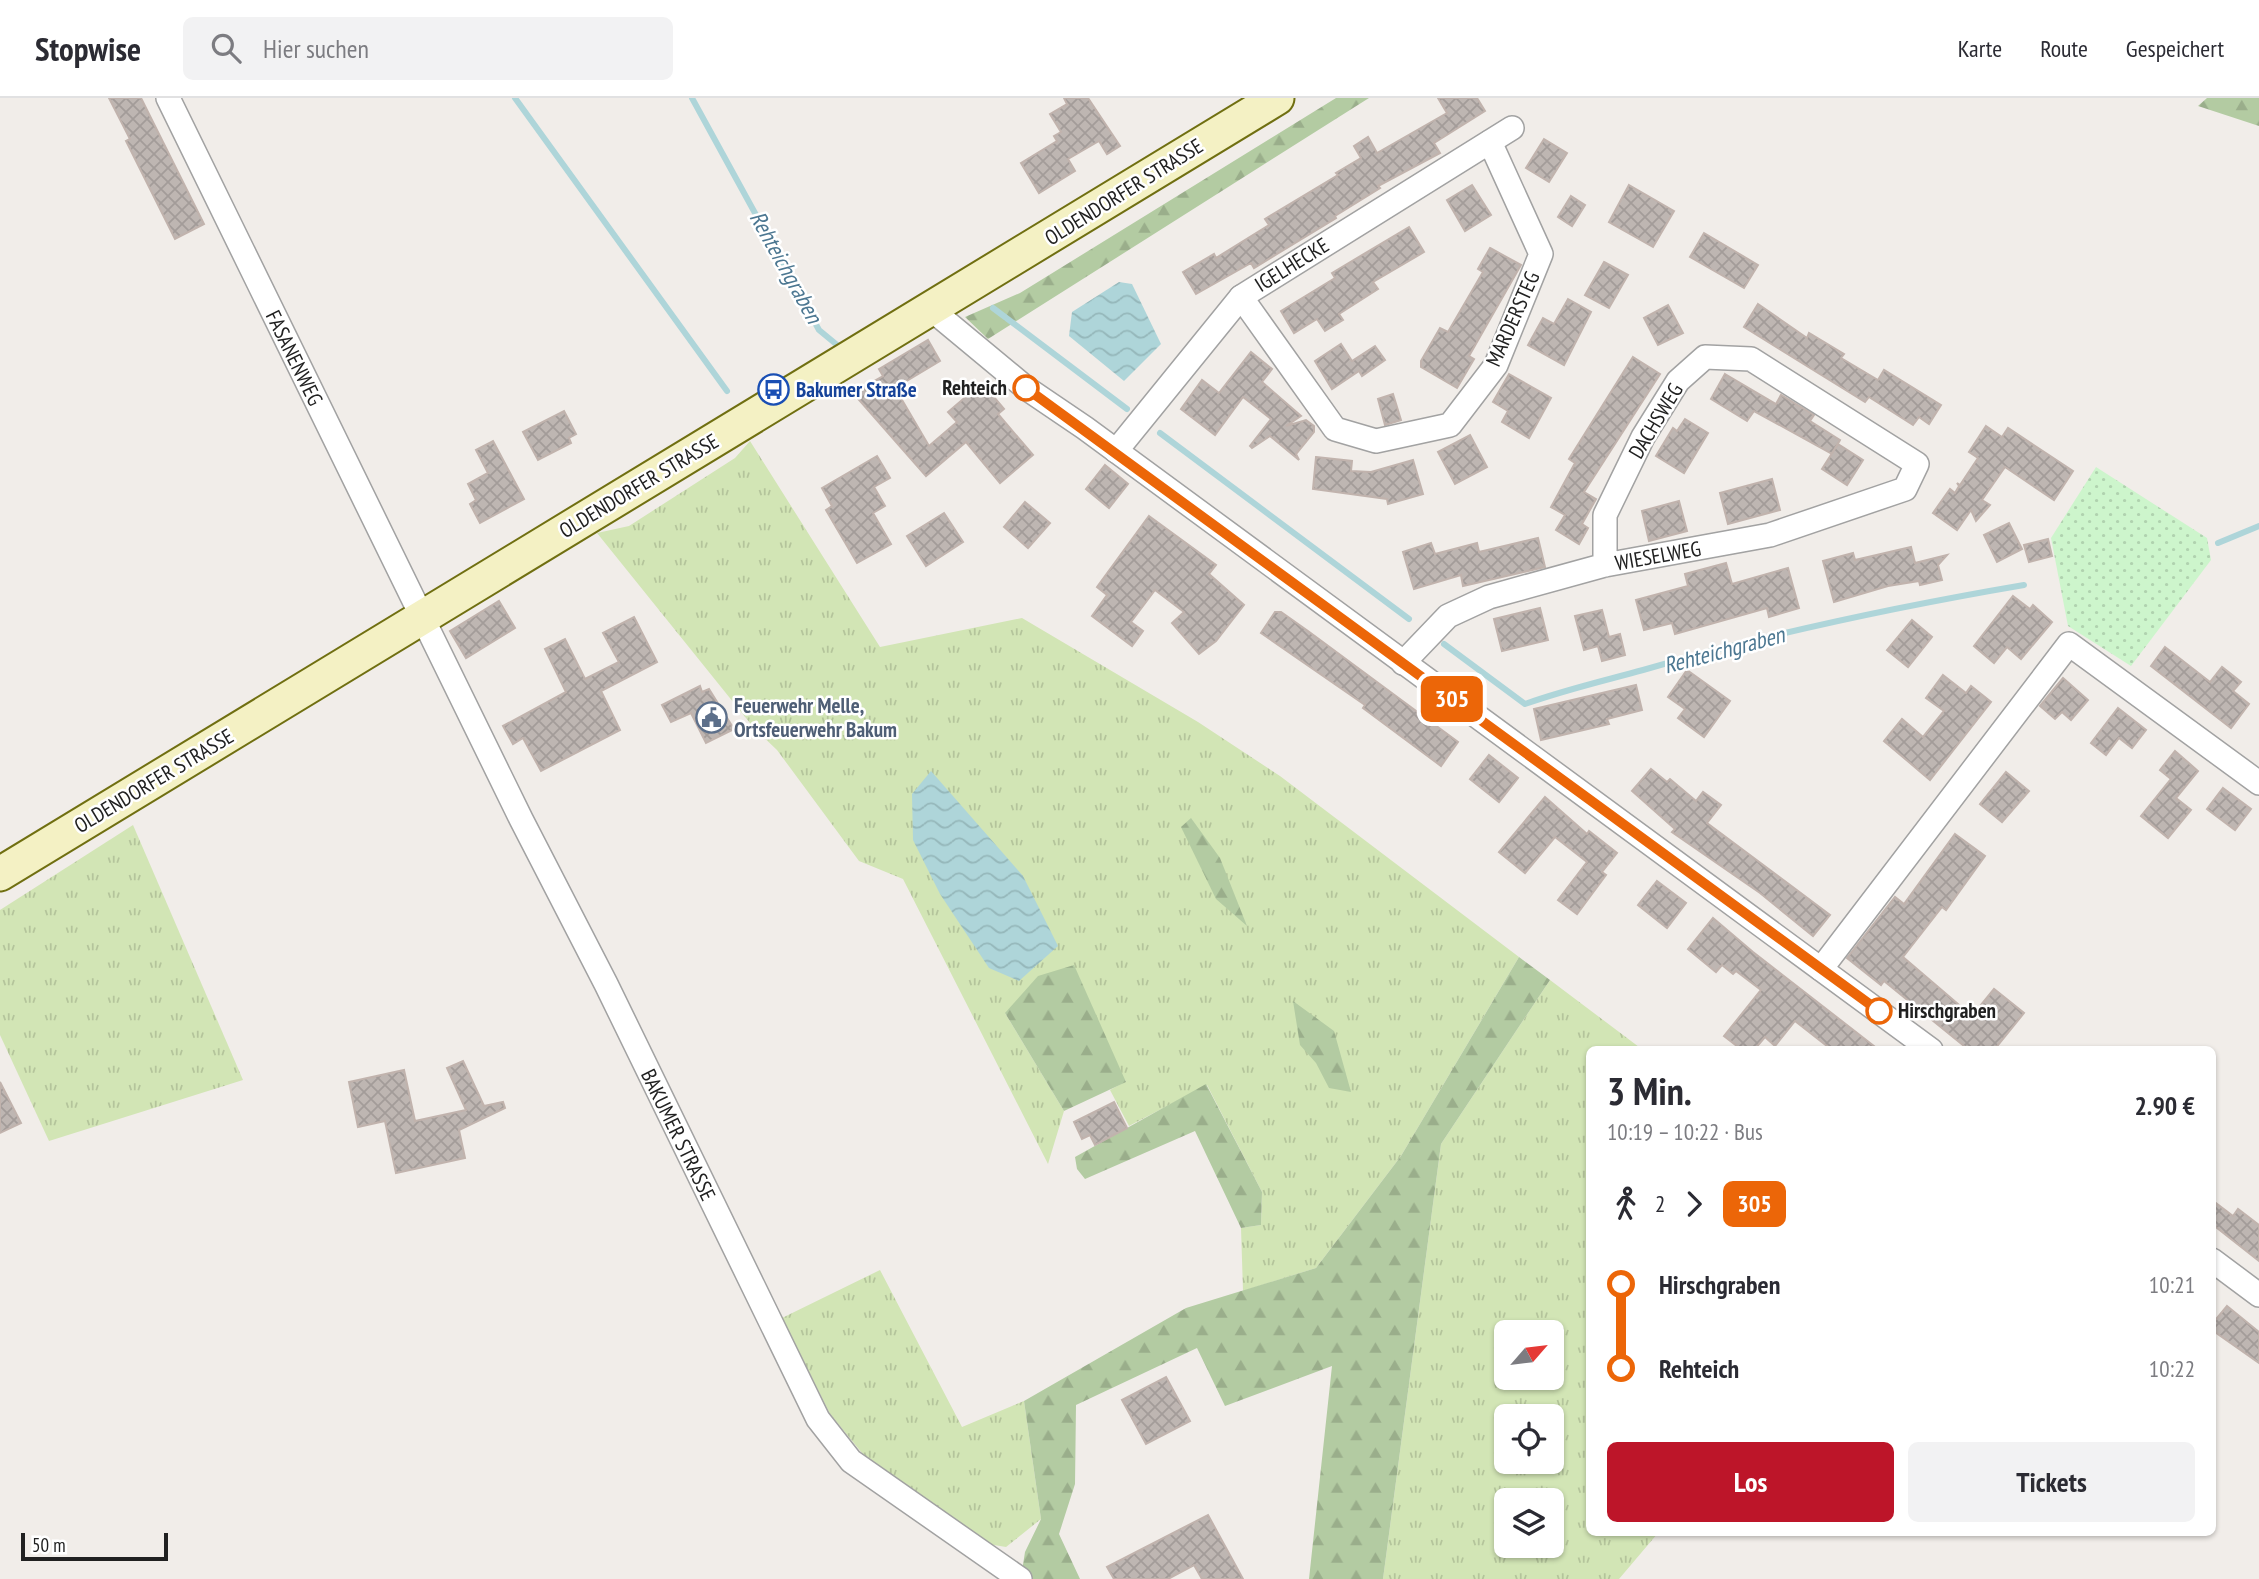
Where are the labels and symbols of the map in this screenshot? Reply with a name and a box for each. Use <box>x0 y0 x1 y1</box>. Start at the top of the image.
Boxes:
street label: OLDENDORFER STRASSE <box>1040 132 1208 251</box>
water label: Rehteichgraben <box>744 206 830 330</box>
street label: IGELHECKE <box>1250 231 1334 298</box>
street label: MARDERSTEG <box>1480 267 1545 371</box>
street label: FASANENWEG <box>260 306 329 410</box>
bus stop icon: Bakumer Straße <box>756 373 790 407</box>
place label: Rehteich <box>942 374 1007 401</box>
marker: Rehteich <box>1013 375 1039 401</box>
place label: Bakumer Straße <box>796 376 917 403</box>
street label: DACHSWEG <box>1623 378 1689 463</box>
street label: OLDENDORFER STRASSE <box>554 427 723 544</box>
street label: WIESELWEG <box>1613 535 1703 576</box>
water label: Rehteichgraben <box>1660 619 1789 680</box>
line badge: 305 <box>1412 676 1492 722</box>
place label: Feuerwehr Melle, Ortsfeuerwehr Bakum <box>734 692 897 743</box>
public building icon: Feuerwehr Melle, Ortsfeuerwehr Bakum <box>694 701 728 735</box>
street label: OLDENDORFER STRASSE <box>69 722 238 839</box>
place label: Hirschgraben <box>1898 997 1996 1024</box>
marker: Hirschgraben <box>1866 998 1892 1024</box>
street label: BAKUMER STRASSE <box>635 1065 722 1205</box>
north arrow <box>1494 1320 1564 1390</box>
scale bar <box>21 1530 168 1562</box>

